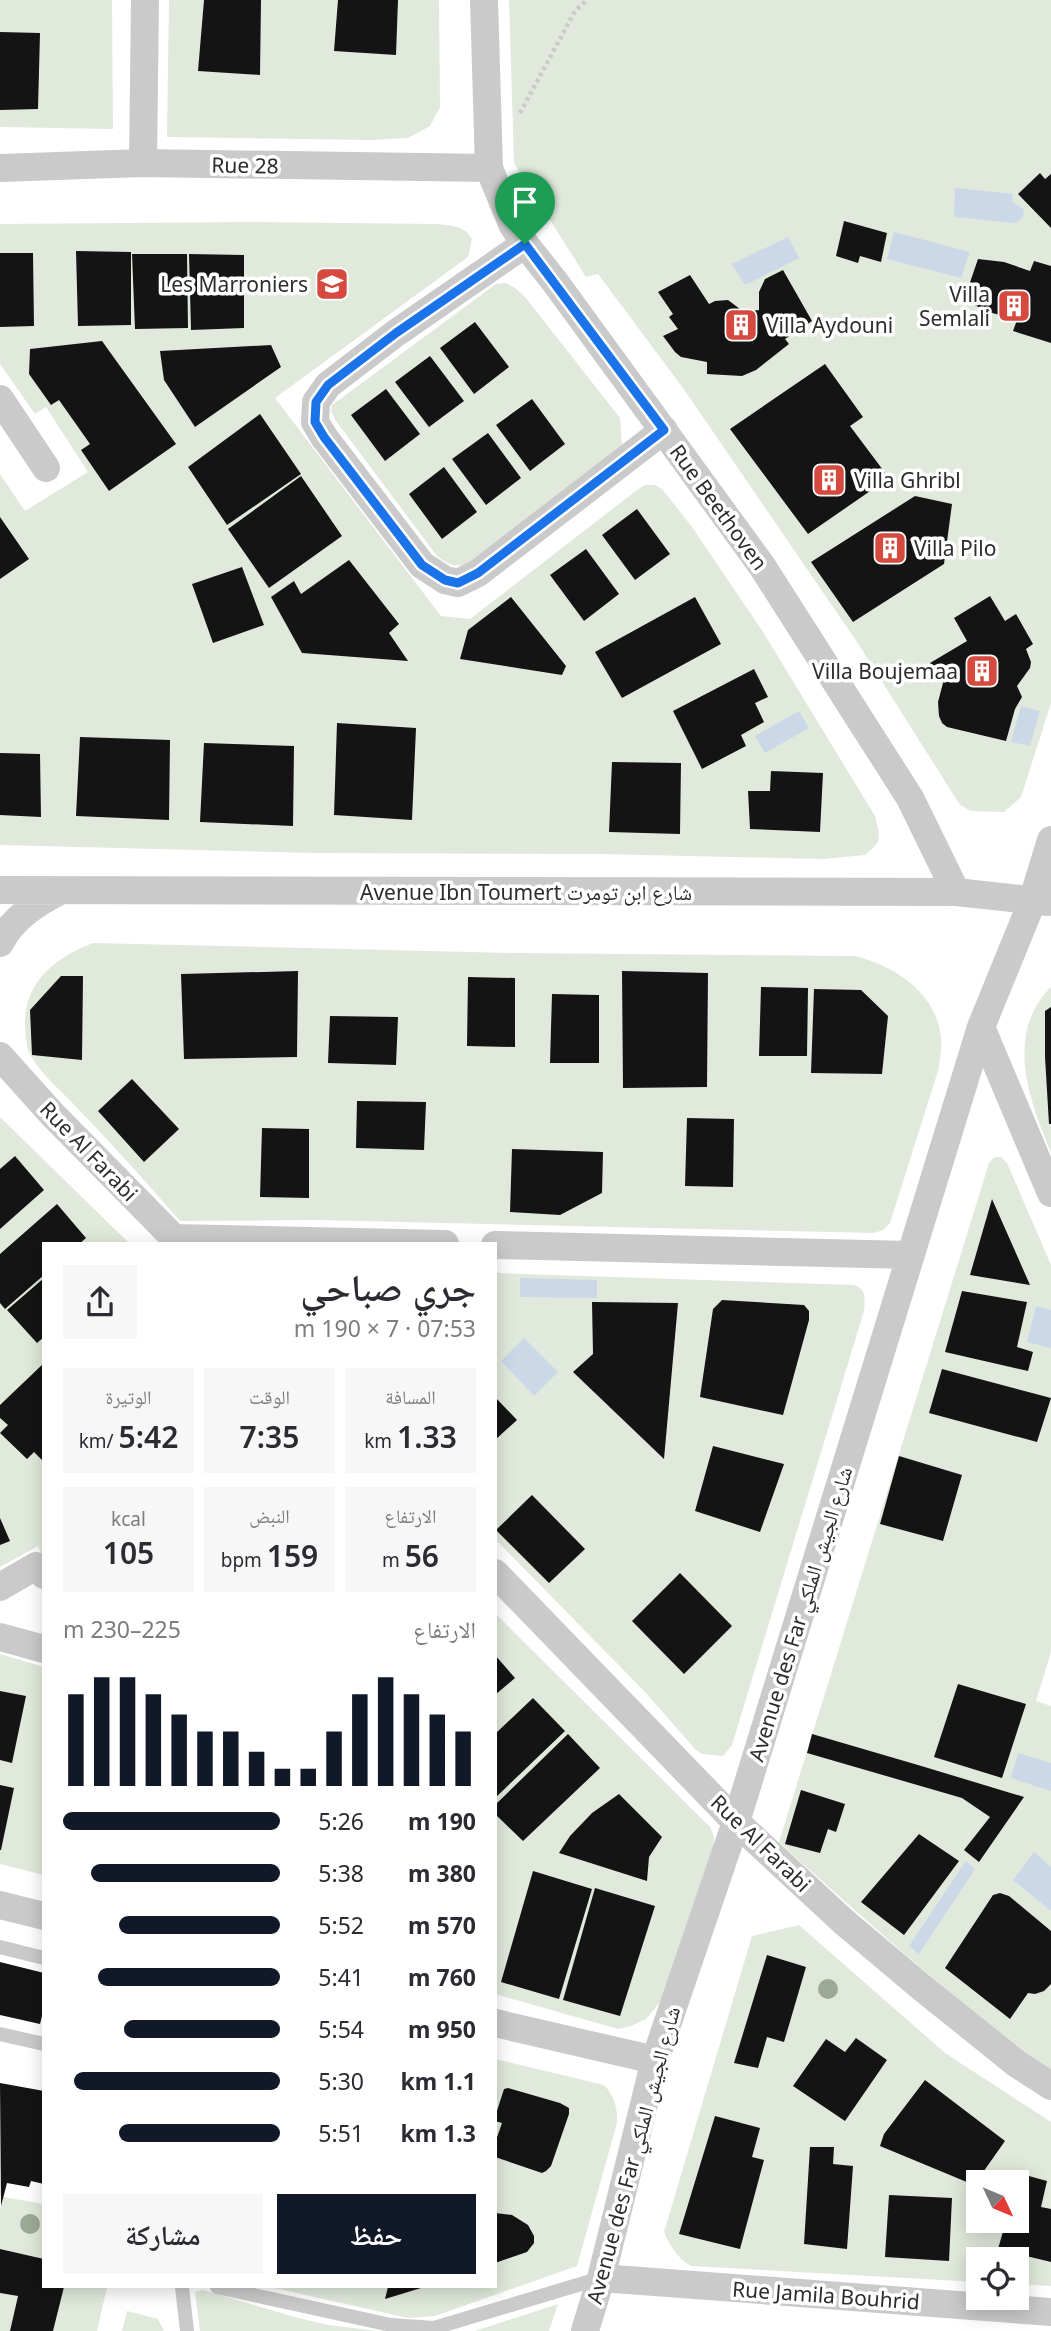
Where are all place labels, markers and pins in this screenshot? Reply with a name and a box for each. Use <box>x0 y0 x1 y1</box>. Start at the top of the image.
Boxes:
pin <box>495 172 555 244</box>
school or university icon: Les Marroniers <box>313 265 351 303</box>
place label: Les Marroniers <box>160 270 308 298</box>
place label: Villa Semlali <box>919 280 990 332</box>
building icon: Villa Semlali <box>995 287 1033 325</box>
building icon: Villa Aydouni <box>722 306 760 344</box>
place label: Villa Aydouni <box>766 311 893 339</box>
building icon: Villa Ghribl <box>810 461 848 499</box>
place label: Villa Ghribl <box>854 466 961 494</box>
building icon: Villa Pilo <box>871 529 909 567</box>
place label: Villa Pilo <box>914 534 996 562</box>
building icon: Villa Boujemaa <box>963 652 1001 690</box>
place label: Villa Boujemaa <box>812 657 958 685</box>

